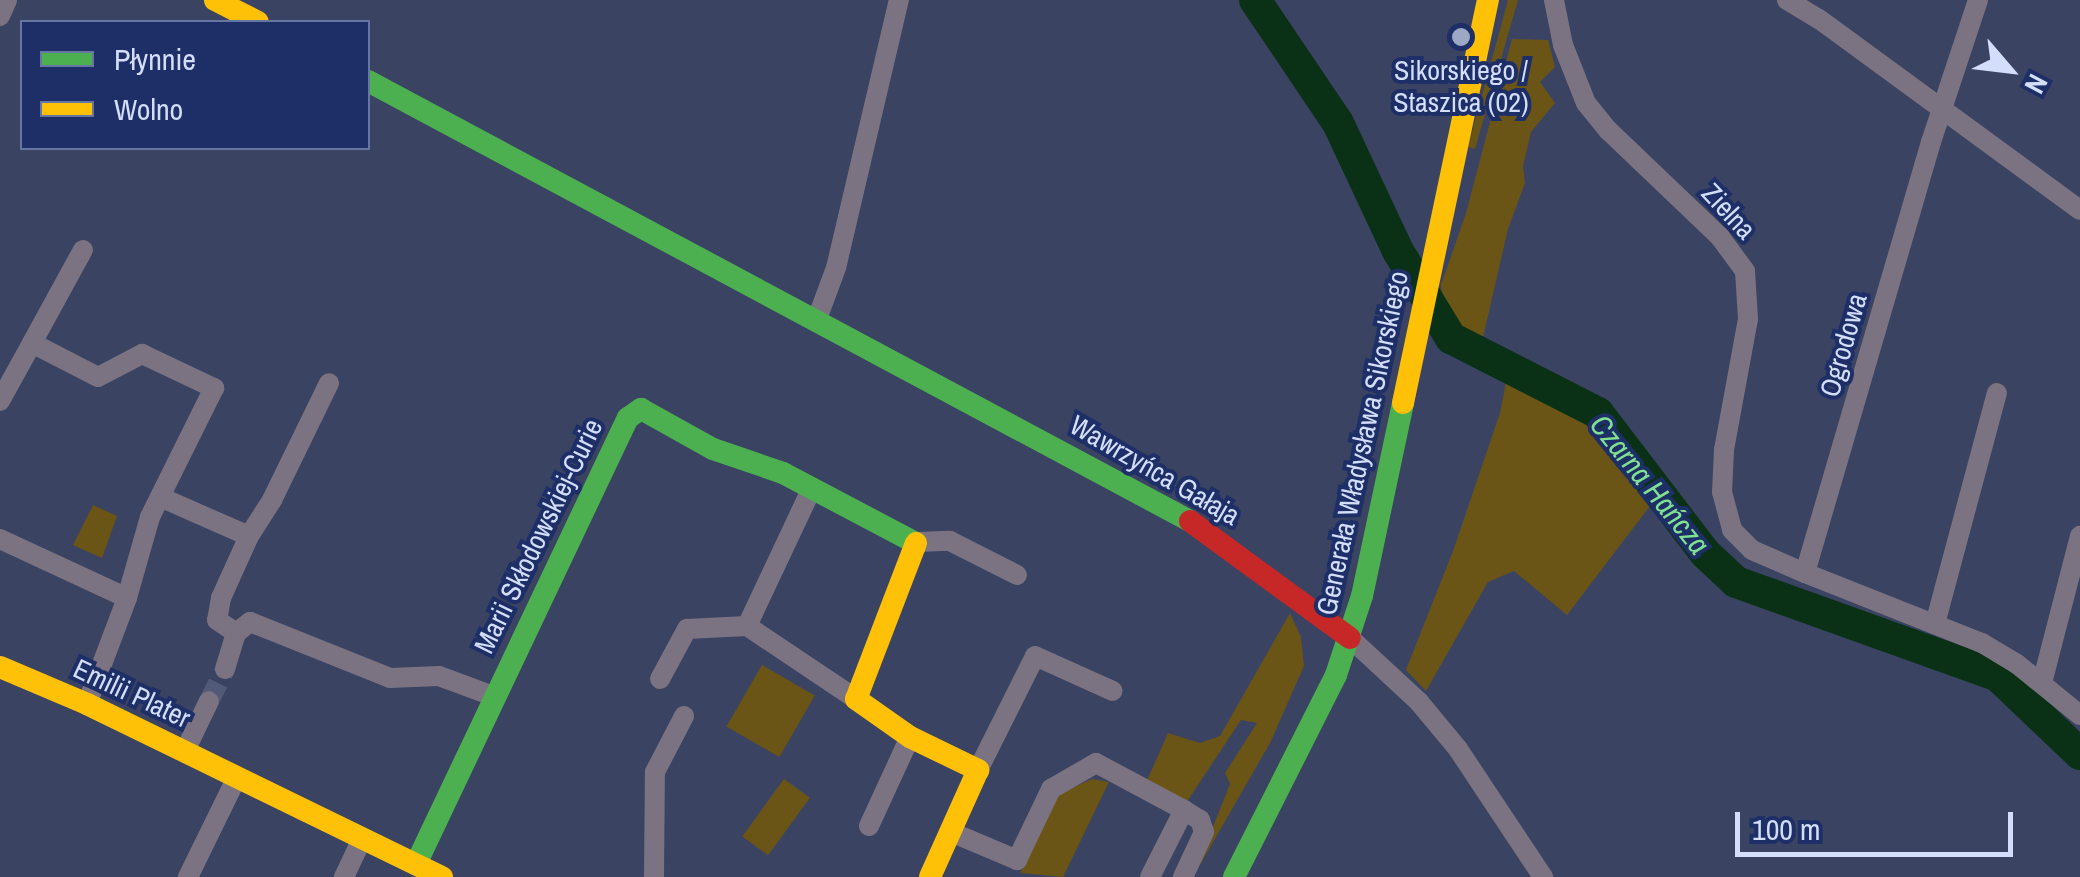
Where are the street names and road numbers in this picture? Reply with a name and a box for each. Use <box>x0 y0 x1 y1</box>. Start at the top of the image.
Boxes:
street label: Zielna <box>1695 176 1763 246</box>
street label: Generała Władysława Sikorskiego <box>1309 268 1415 618</box>
street label: Ogrodowa <box>1812 289 1874 401</box>
street label: Wawrzyńca Gałaja <box>1064 408 1246 532</box>
street label: Marii Skłodowskiej-Curie <box>467 413 609 659</box>
street label: Emilii Plater <box>68 651 196 735</box>

